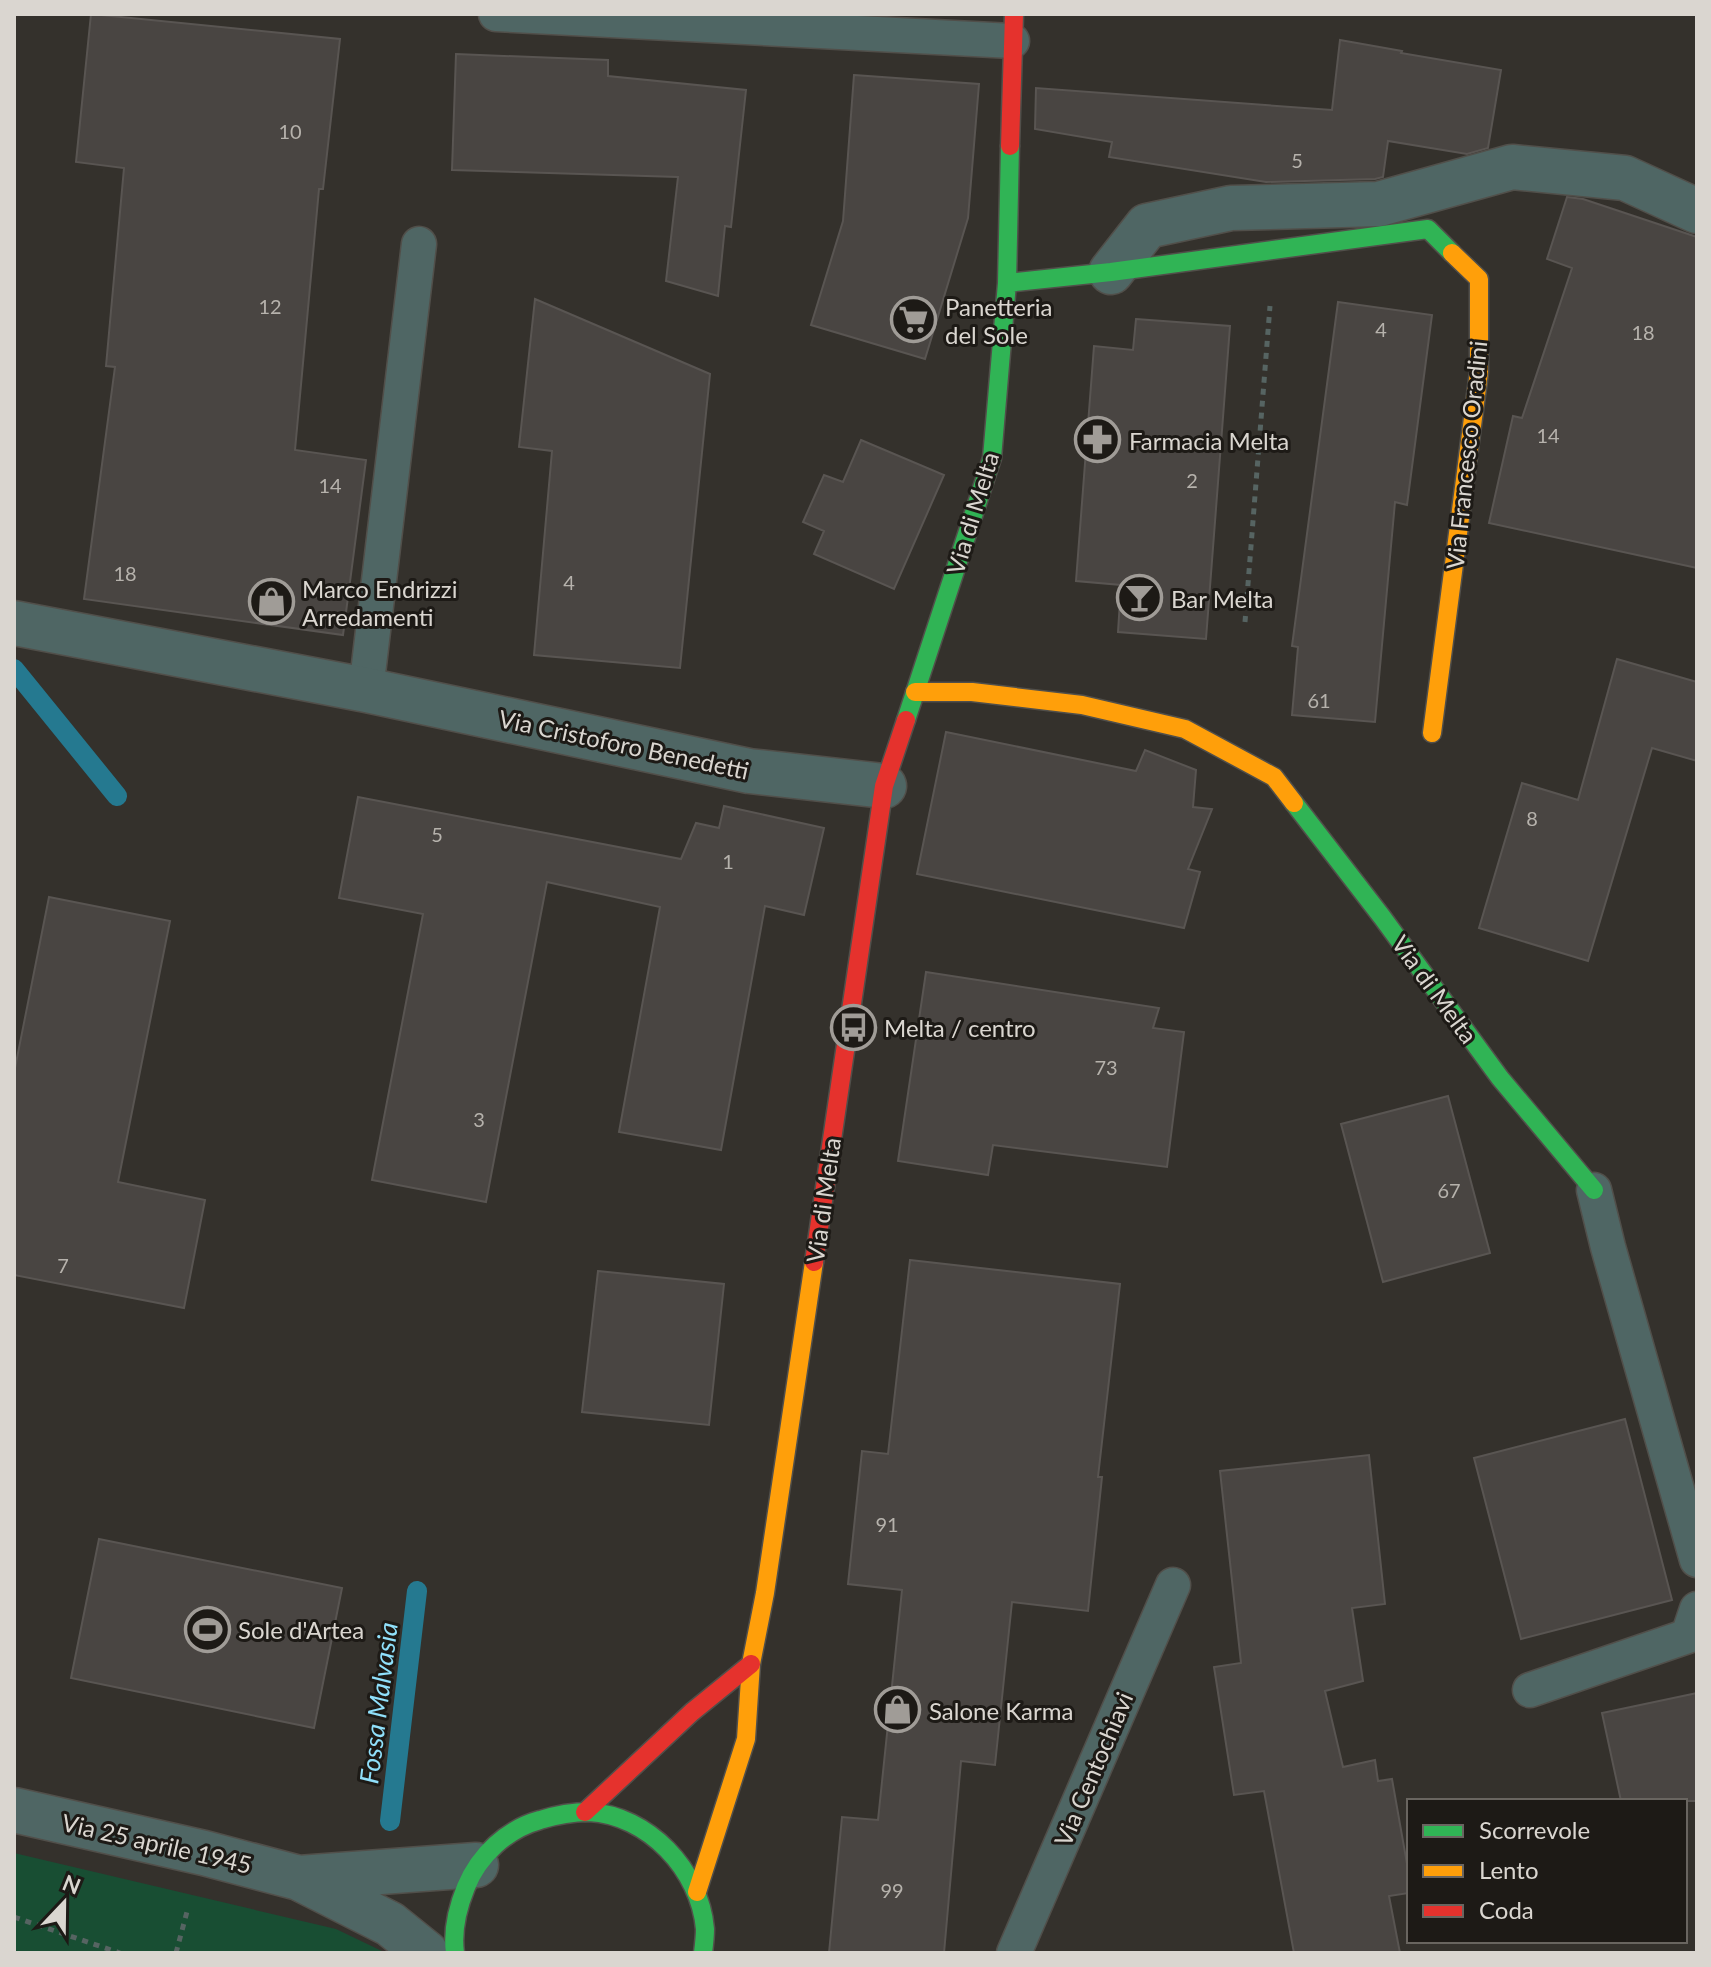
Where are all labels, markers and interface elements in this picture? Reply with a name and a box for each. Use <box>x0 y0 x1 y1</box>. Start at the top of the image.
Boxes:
house number: 10 <box>278 119 302 143</box>
house number: 5 <box>1291 148 1303 172</box>
place label: Panetteria del Sole <box>945 292 1052 349</box>
house number: 12 <box>258 294 282 318</box>
supermarket icon: Panetteria del Sole <box>890 296 938 344</box>
house number: 4 <box>1375 317 1387 341</box>
house number: 18 <box>1631 320 1655 344</box>
street label: Via Francesco Oradini <box>1440 339 1492 571</box>
pharmacy icon: Farmacia Melta <box>1074 416 1122 464</box>
house number: 14 <box>1536 423 1560 447</box>
place label: Farmacia Melta <box>1129 426 1289 455</box>
street label: Via di Melta <box>940 448 1004 578</box>
house number: 2 <box>1186 468 1198 492</box>
house number: 14 <box>318 473 342 497</box>
house number: 18 <box>113 561 137 585</box>
house number: 4 <box>563 570 575 594</box>
place label: Marco Endrizzi Arredamenti <box>302 574 457 631</box>
bar icon: Bar Melta <box>1116 574 1164 622</box>
shop icon: Marco Endrizzi Arredamenti <box>247 578 295 626</box>
place label: Bar Melta <box>1171 584 1273 613</box>
house number: 61 <box>1307 688 1331 712</box>
street label: Via Cristoforo Benedetti <box>496 703 752 785</box>
house number: 8 <box>1526 806 1538 830</box>
house number: 5 <box>431 822 443 846</box>
house number: 1 <box>722 849 734 873</box>
street label: Via di Melta <box>1386 929 1484 1049</box>
bus stop icon: Melta / centro <box>829 1003 877 1051</box>
place label: Melta / centro <box>884 1013 1036 1042</box>
house number: 73 <box>1094 1055 1118 1079</box>
house number: 3 <box>473 1107 485 1131</box>
street label: Via di Melta <box>800 1135 846 1265</box>
house number: 67 <box>1437 1178 1461 1202</box>
house number: 7 <box>57 1253 69 1277</box>
house number: 91 <box>875 1512 899 1536</box>
sports icon: Sole d'Artea <box>183 1605 231 1653</box>
place label: Sole d'Artea <box>238 1615 364 1644</box>
water label: Fossa Malvasia <box>352 1620 404 1786</box>
shop icon: Salone Karma <box>874 1686 922 1734</box>
street label: Via Centochiavi <box>1048 1688 1138 1850</box>
place label: Salone Karma <box>929 1696 1073 1725</box>
legend <box>1407 1799 1687 1943</box>
street label: Via 25 aprile 1945 <box>59 1807 255 1879</box>
text: Scorrevole <box>1479 1815 1590 1844</box>
text: Lento <box>1479 1855 1539 1884</box>
north arrow <box>24 1863 104 1943</box>
text: N <box>59 1868 85 1900</box>
house number: 99 <box>880 1878 904 1902</box>
text: Coda <box>1479 1895 1534 1924</box>

